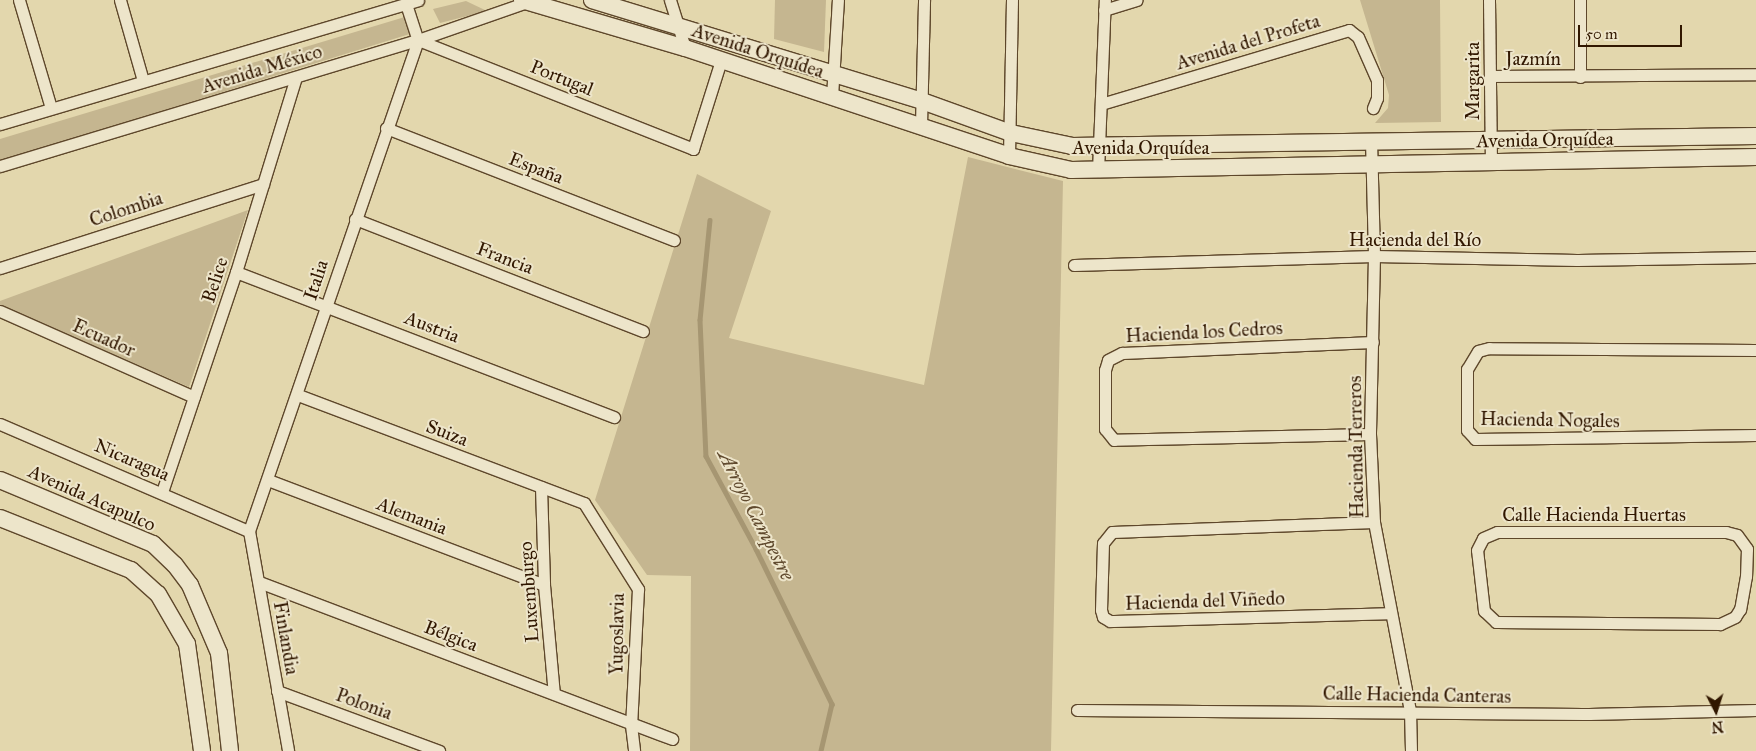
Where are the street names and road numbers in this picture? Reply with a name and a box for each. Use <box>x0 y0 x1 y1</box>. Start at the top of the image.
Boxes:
street label: Avenida del Profeta <box>1173 9 1323 75</box>
street label: Avenida Orquídea <box>689 19 827 83</box>
street label: Avenida México <box>199 40 325 98</box>
street label: Margarita <box>1462 42 1484 120</box>
street label: Jazmín <box>1505 48 1561 70</box>
street label: Portugal <box>527 55 597 101</box>
street label: Avenida Orquídea <box>1476 127 1614 153</box>
street label: Avenida Orquídea <box>1072 137 1210 159</box>
street label: España <box>506 147 566 189</box>
street label: Colombia <box>87 186 165 232</box>
street label: Hacienda del Río <box>1349 229 1481 251</box>
street label: Francia <box>474 237 536 279</box>
street label: Belice <box>197 254 233 306</box>
street label: Italia <box>299 257 333 303</box>
street label: Austria <box>401 306 463 348</box>
street label: Ecuador <box>69 314 139 362</box>
street label: Hacienda los Cedros <box>1125 316 1283 348</box>
street label: Hacienda Terreros <box>1343 376 1369 518</box>
street label: Hacienda Nogales <box>1480 407 1620 433</box>
street label: Suiza <box>423 415 471 451</box>
street label: Nicaragua <box>91 434 173 486</box>
street label: Avenida Acapulco <box>25 460 159 536</box>
street label: Alemania <box>374 492 450 540</box>
street label: Calle Hacienda Huertas <box>1502 504 1686 526</box>
street label: Luxemburgo <box>514 541 544 643</box>
street label: Hacienda del Viñedo <box>1125 587 1285 615</box>
street label: Yugoslavia <box>605 593 629 675</box>
street label: Finlandia <box>268 600 304 676</box>
street label: Bélgica <box>421 615 481 657</box>
street label: Calle Hacienda Canteras <box>1323 682 1511 708</box>
street label: Polonia <box>333 683 395 725</box>

